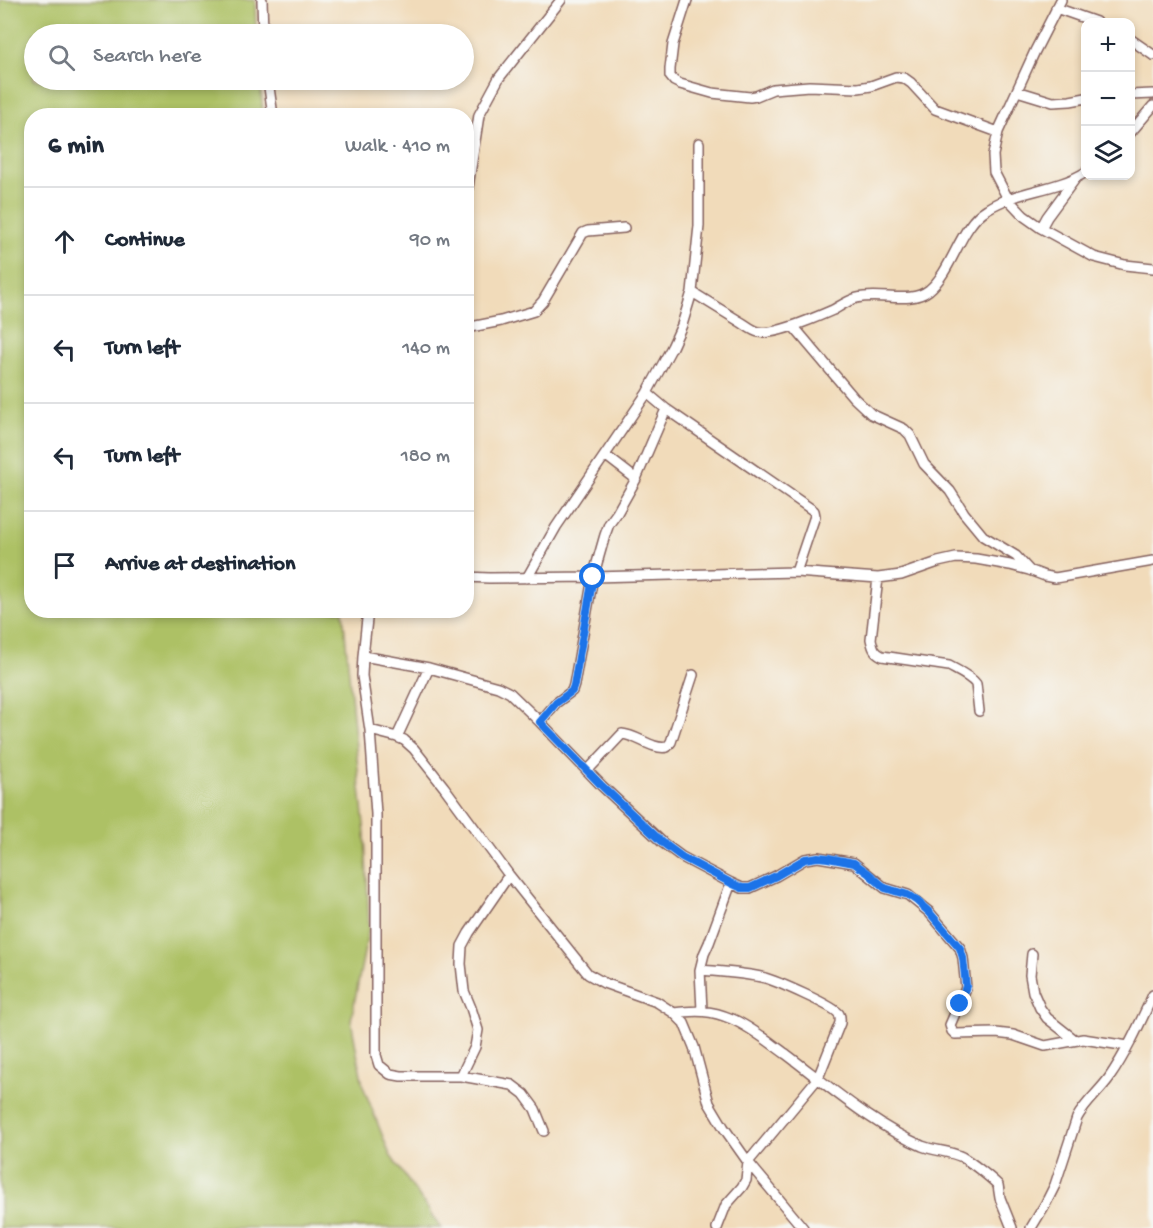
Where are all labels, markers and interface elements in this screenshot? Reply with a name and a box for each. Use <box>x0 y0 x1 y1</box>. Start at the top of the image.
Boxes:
map controls <box>1081 18 1135 180</box>
button: + <box>1081 18 1135 72</box>
search box <box>24 24 474 90</box>
icon: search <box>45 41 78 74</box>
text: Search here <box>93 44 201 70</box>
button: − <box>1081 72 1135 126</box>
button: layers <box>1081 126 1135 180</box>
text: 6 min <box>48 132 104 163</box>
text: Walk · 410 m <box>345 136 450 159</box>
icon: ahead <box>48 225 81 258</box>
text: Continue <box>105 228 185 254</box>
text: 90 m <box>410 230 450 253</box>
icon: left <box>48 333 81 366</box>
text: Turn left <box>105 336 179 362</box>
text: 140 m <box>402 338 450 361</box>
icon: left <box>48 441 81 474</box>
text: Turn left <box>105 444 179 470</box>
text: 180 m <box>401 446 450 469</box>
icon: arrive <box>48 549 81 582</box>
text: Arrive at destination <box>105 552 295 578</box>
route start <box>579 563 605 589</box>
route end <box>946 990 972 1016</box>

